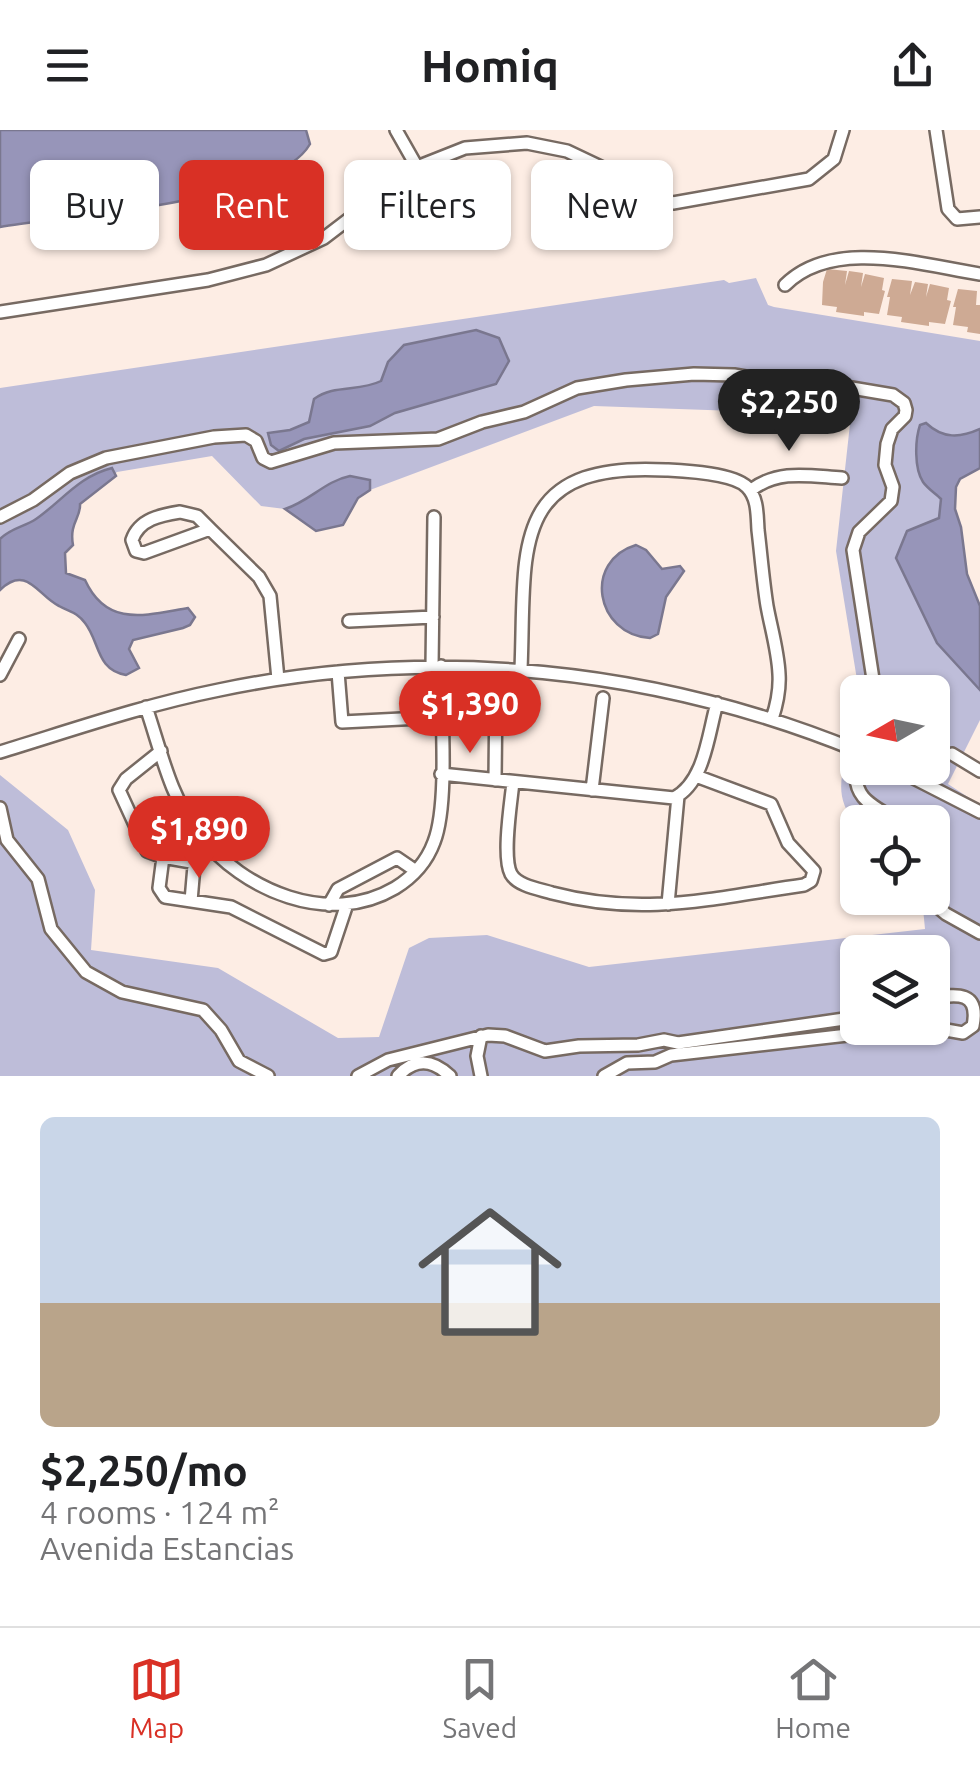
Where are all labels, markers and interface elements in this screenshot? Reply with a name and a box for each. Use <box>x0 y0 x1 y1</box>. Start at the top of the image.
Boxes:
icon: menu <box>40 38 95 93</box>
icon: share <box>885 38 940 93</box>
text: Homiq <box>421 40 559 91</box>
chip: Buy <box>30 160 159 250</box>
chip: Rent <box>179 160 324 250</box>
chip: Filters <box>344 160 511 250</box>
chip: New <box>531 160 673 250</box>
pin: $2,250 <box>708 369 870 454</box>
text: $2,250 <box>740 383 838 419</box>
pin: $1,390 <box>389 671 551 756</box>
north arrow <box>840 675 950 785</box>
map controls <box>840 675 950 1045</box>
text: $1,390 <box>421 685 519 721</box>
pin: $1,890 <box>118 796 280 881</box>
button: locate <box>840 805 950 915</box>
text: $1,890 <box>150 810 248 846</box>
button: layers <box>840 935 950 1045</box>
icon: home <box>400 1182 580 1362</box>
text: $2,250/mo <box>40 1447 248 1494</box>
text: 4 rooms · 124 m² <box>40 1494 280 1530</box>
text: Avenida Estancias <box>40 1530 294 1566</box>
tab: Map <box>129 1652 184 1743</box>
tab: Saved <box>443 1652 517 1743</box>
tab: Home <box>775 1652 851 1743</box>

